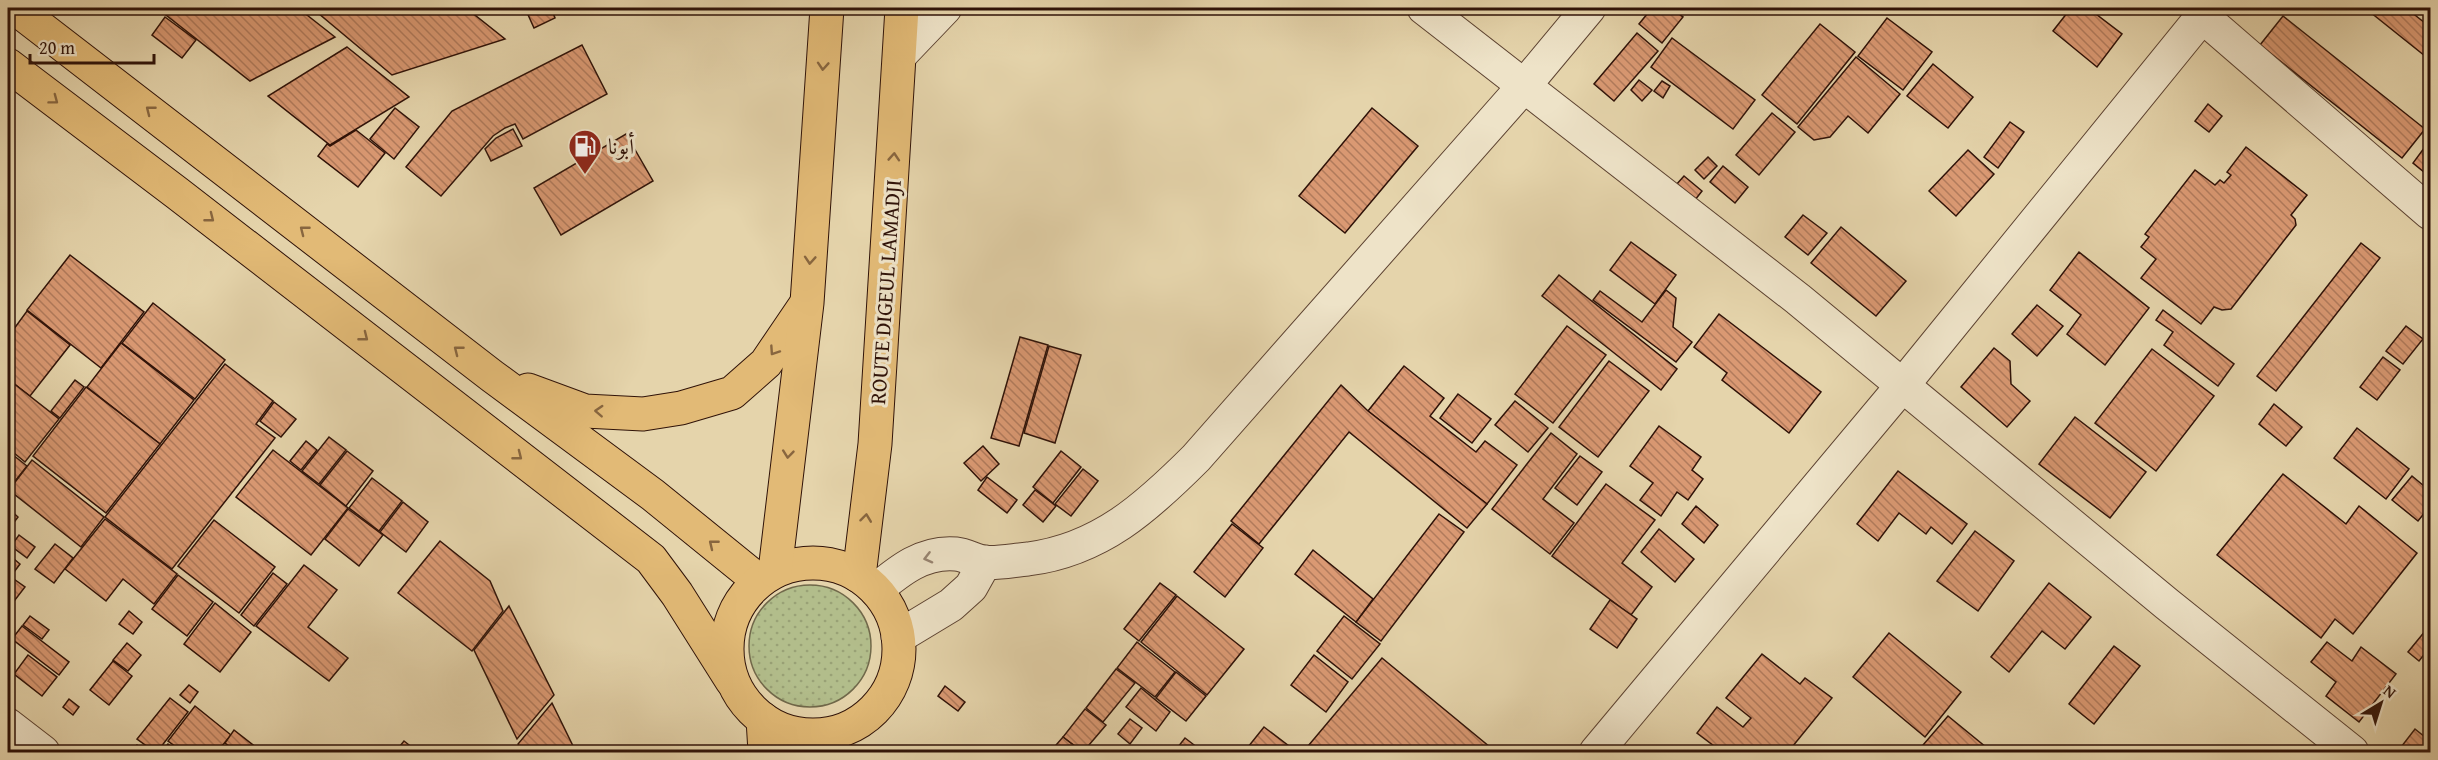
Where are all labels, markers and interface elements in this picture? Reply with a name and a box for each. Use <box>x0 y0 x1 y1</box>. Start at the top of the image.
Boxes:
scale bar <box>30 27 154 65</box>
text: 20 m <box>39 34 75 61</box>
one-way arrow <box>817 61 830 70</box>
one-way arrow <box>48 93 59 104</box>
one-way arrow <box>145 107 156 118</box>
fuel station icon: أبونا <box>567 128 603 175</box>
place label: أبونا <box>608 130 635 162</box>
one-way arrow <box>887 152 900 161</box>
street label: ROUTE DIGEUL LAMADJI <box>861 178 909 406</box>
one-way arrow <box>203 211 214 222</box>
one-way arrow <box>300 226 311 237</box>
one-way arrow <box>803 256 816 265</box>
one-way arrow <box>357 330 368 341</box>
one-way arrow <box>770 345 781 356</box>
one-way arrow <box>454 346 465 357</box>
one-way arrow <box>595 405 604 418</box>
one-way arrow <box>511 449 522 460</box>
one-way arrow <box>782 450 795 459</box>
one-way arrow <box>859 514 872 523</box>
one-way arrow <box>709 540 720 551</box>
one-way arrow <box>923 550 933 563</box>
north arrow <box>2351 673 2411 733</box>
text: N <box>2379 678 2402 704</box>

